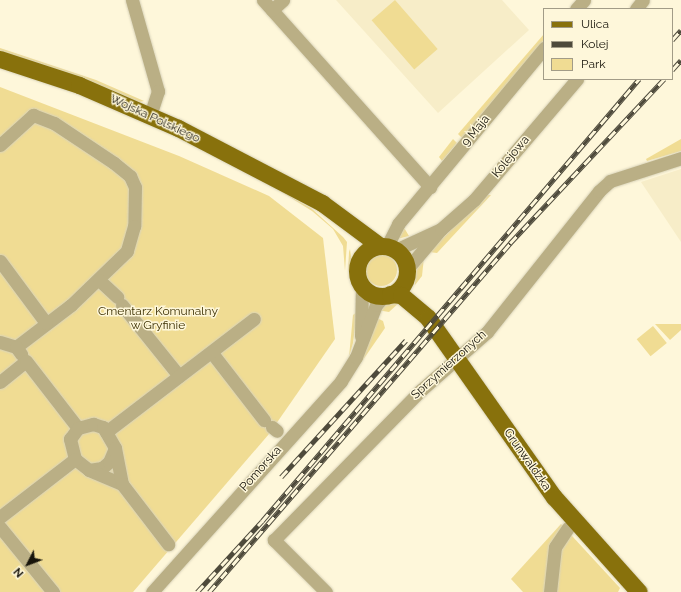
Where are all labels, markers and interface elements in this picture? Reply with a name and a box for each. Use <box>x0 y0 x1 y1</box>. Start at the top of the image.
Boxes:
legend <box>543 8 673 80</box>
text: Ulica <box>581 17 609 31</box>
text: Kolej <box>581 37 609 51</box>
text: Park <box>581 57 606 71</box>
street label: Wojska Polskiego <box>108 92 202 146</box>
street label: 9 Maja <box>459 112 493 150</box>
street label: Kolejowa <box>489 133 533 181</box>
park label: Cmentarz Komunalny w Gryfinie <box>98 305 218 333</box>
street label: Sprzymierzonych <box>409 328 489 402</box>
street label: Grunwaldzka <box>500 426 554 494</box>
street label: Pomorska <box>237 444 285 494</box>
north arrow <box>8 544 48 584</box>
text: N <box>11 565 26 580</box>

